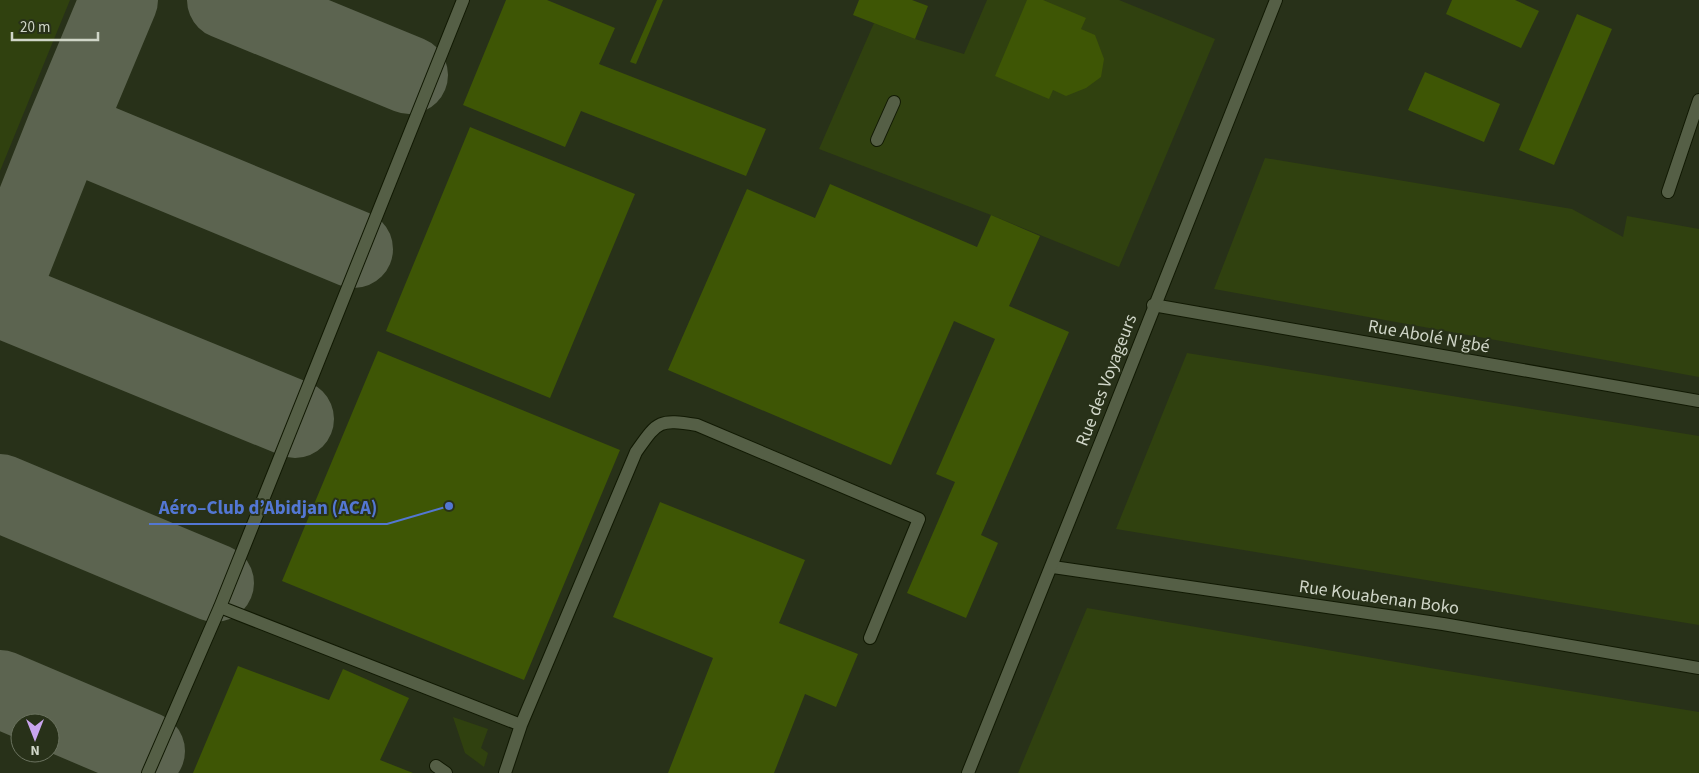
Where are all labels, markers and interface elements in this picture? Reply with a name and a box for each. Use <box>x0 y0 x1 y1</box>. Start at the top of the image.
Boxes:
scale bar <box>12 10 99 42</box>
text: 20 m <box>20 17 50 38</box>
street label: Rue des Voyageurs <box>1070 310 1143 450</box>
street label: Rue Abolé N'gbé <box>1366 313 1492 360</box>
callout: Aéro–Club d’Abidjan (ACA) <box>149 490 387 524</box>
text: Aéro–Club d’Abidjan (ACA) <box>158 495 377 522</box>
street label: Rue Kouabenan Boko <box>1297 574 1461 621</box>
north arrow <box>10 713 60 763</box>
text: N <box>30 740 40 760</box>

